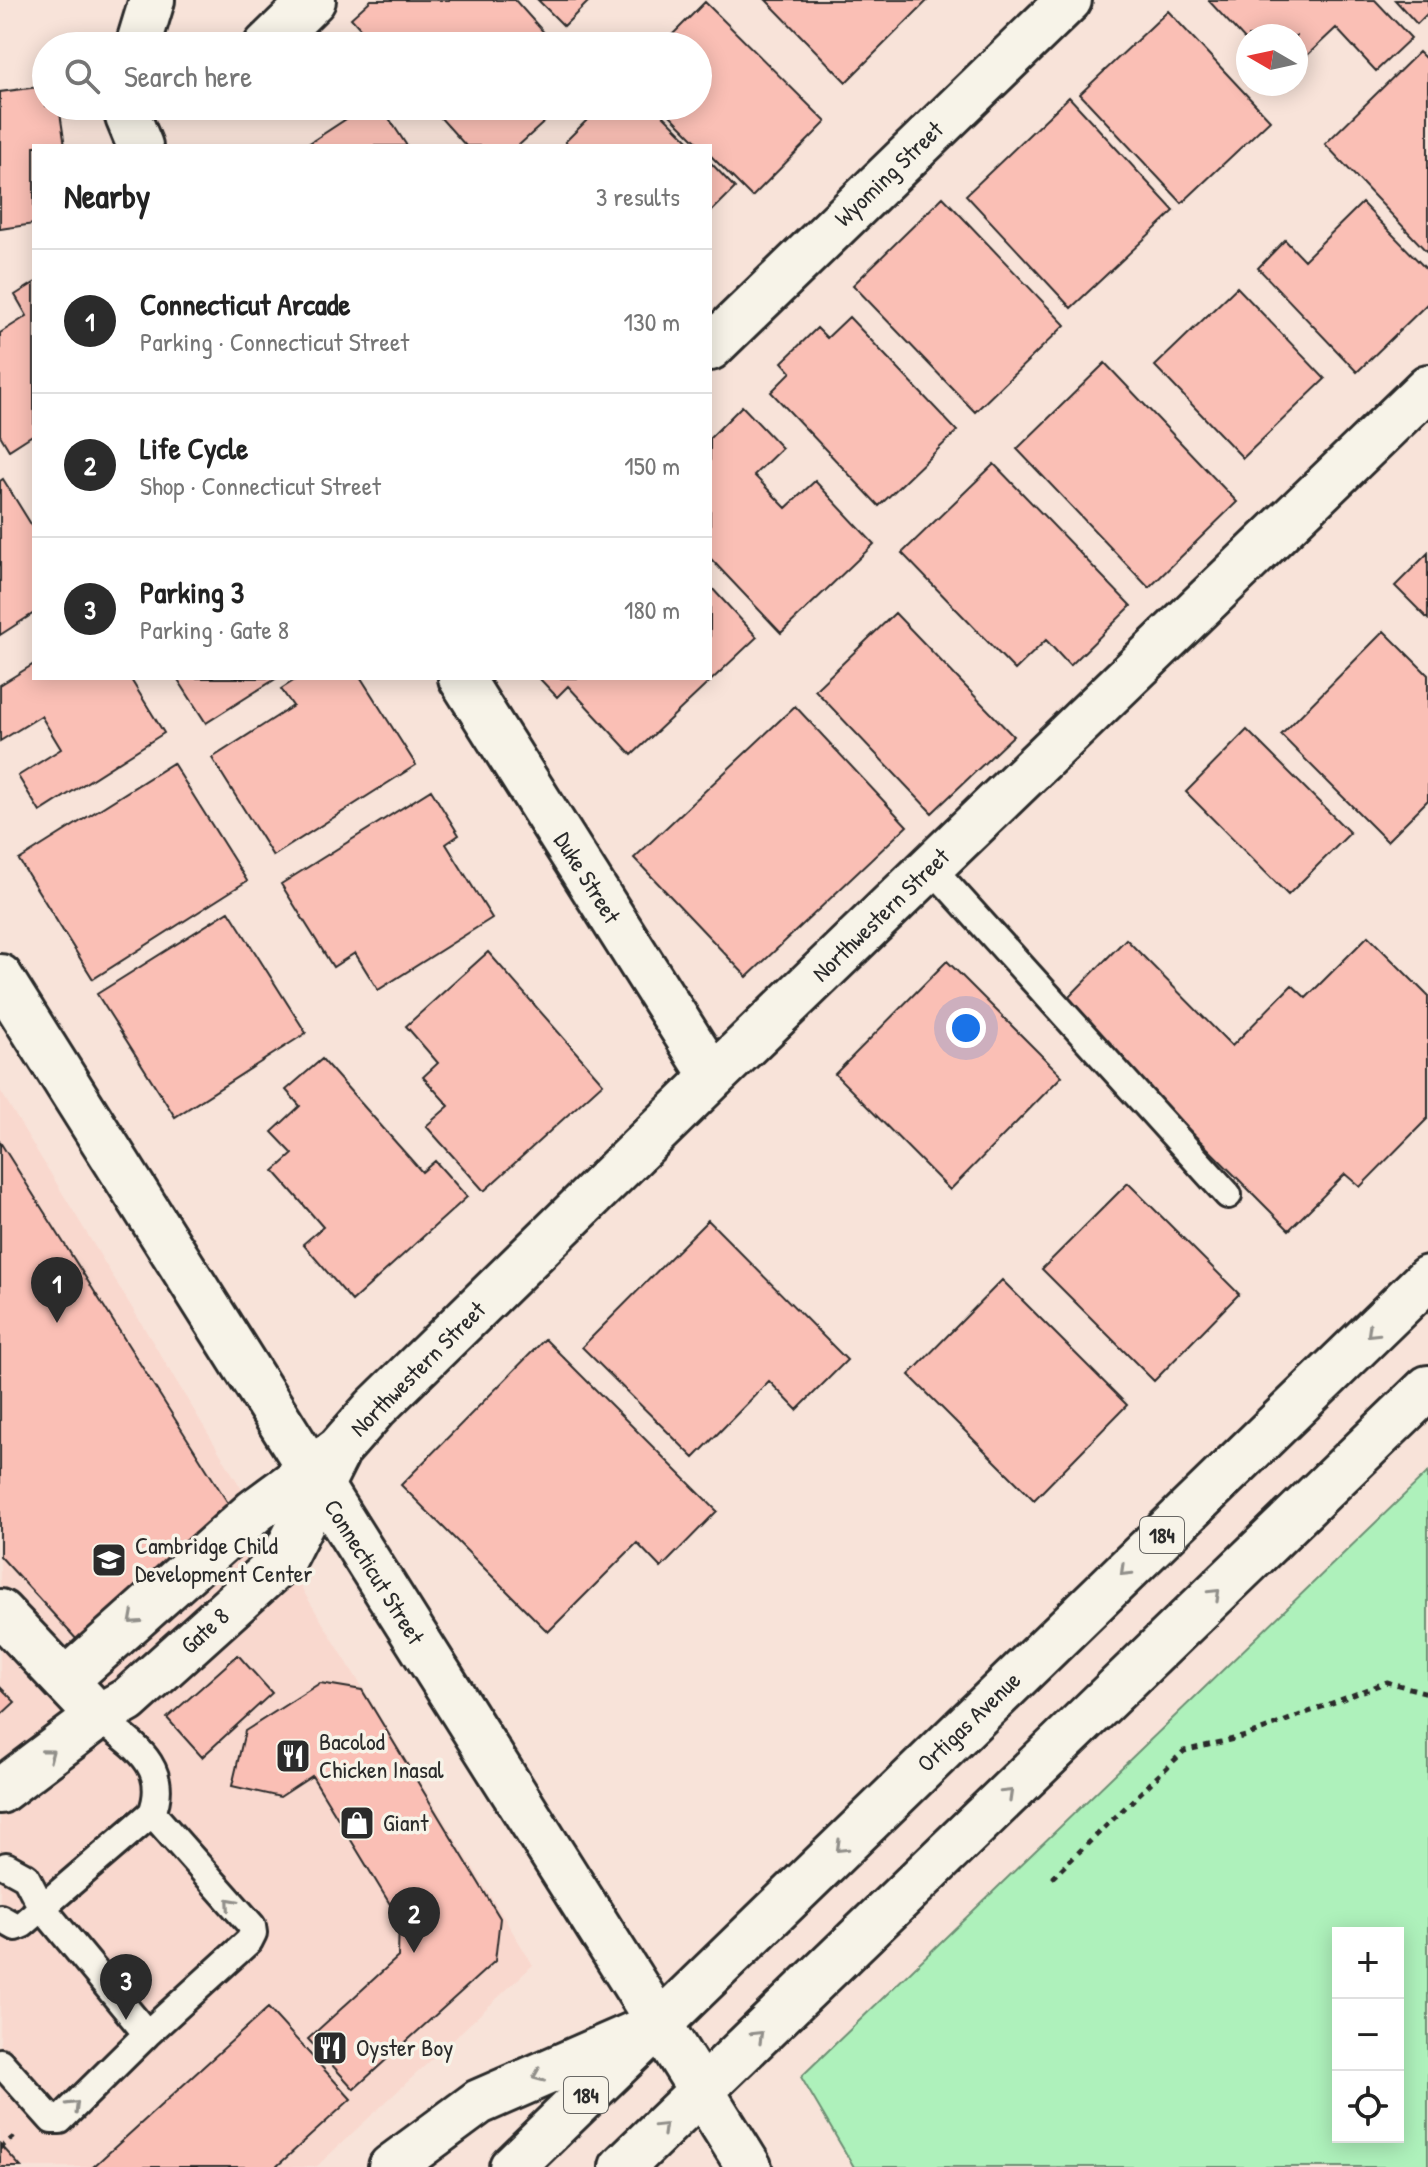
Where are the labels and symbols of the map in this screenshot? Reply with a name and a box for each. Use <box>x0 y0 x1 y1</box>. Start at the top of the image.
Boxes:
north arrow <box>1236 24 1308 96</box>
street label: Wyoming Street <box>827 113 950 233</box>
street label: Duke Street <box>547 826 629 930</box>
street label: Northwestern Street <box>805 840 956 988</box>
your location <box>946 1008 986 1048</box>
pin: 1 <box>31 1257 83 1323</box>
street label: Northwestern Street <box>343 1293 492 1443</box>
one-way arrow <box>1367 1323 1381 1337</box>
street label: Connecticut Street <box>317 1493 433 1651</box>
road number: 184 <box>1140 1517 1184 1553</box>
place label: Cambridge Child Development Center <box>135 1529 313 1589</box>
school or university icon: Cambridge Child Development Center <box>90 1541 128 1579</box>
one-way arrow <box>1120 1562 1134 1576</box>
one-way arrow <box>1206 1589 1220 1603</box>
street label: Gate 8 <box>173 1600 235 1660</box>
one-way arrow <box>129 1609 144 1624</box>
street label: Ortigas Avenue <box>910 1664 1027 1779</box>
place label: Bacolod Chicken Inasal <box>319 1725 444 1785</box>
restaurant icon: Bacolod Chicken Inasal <box>274 1737 312 1775</box>
one-way arrow <box>40 1750 55 1764</box>
one-way arrow <box>999 1789 1013 1803</box>
shop icon: Giant <box>338 1804 376 1842</box>
place label: Giant <box>383 1806 429 1838</box>
one-way arrow <box>836 1837 850 1852</box>
pin: 2 <box>388 1887 440 1953</box>
one-way arrow <box>226 1898 241 1912</box>
pin: 3 <box>100 1954 152 2020</box>
restaurant icon: Oyster Boy <box>311 2029 349 2067</box>
place label: Oyster Boy <box>356 2031 453 2063</box>
one-way arrow <box>748 2031 763 2045</box>
one-way arrow <box>532 2067 546 2083</box>
road number: 184 <box>564 2077 608 2113</box>
one-way arrow <box>65 2101 79 2115</box>
one-way arrow <box>653 2123 667 2138</box>

